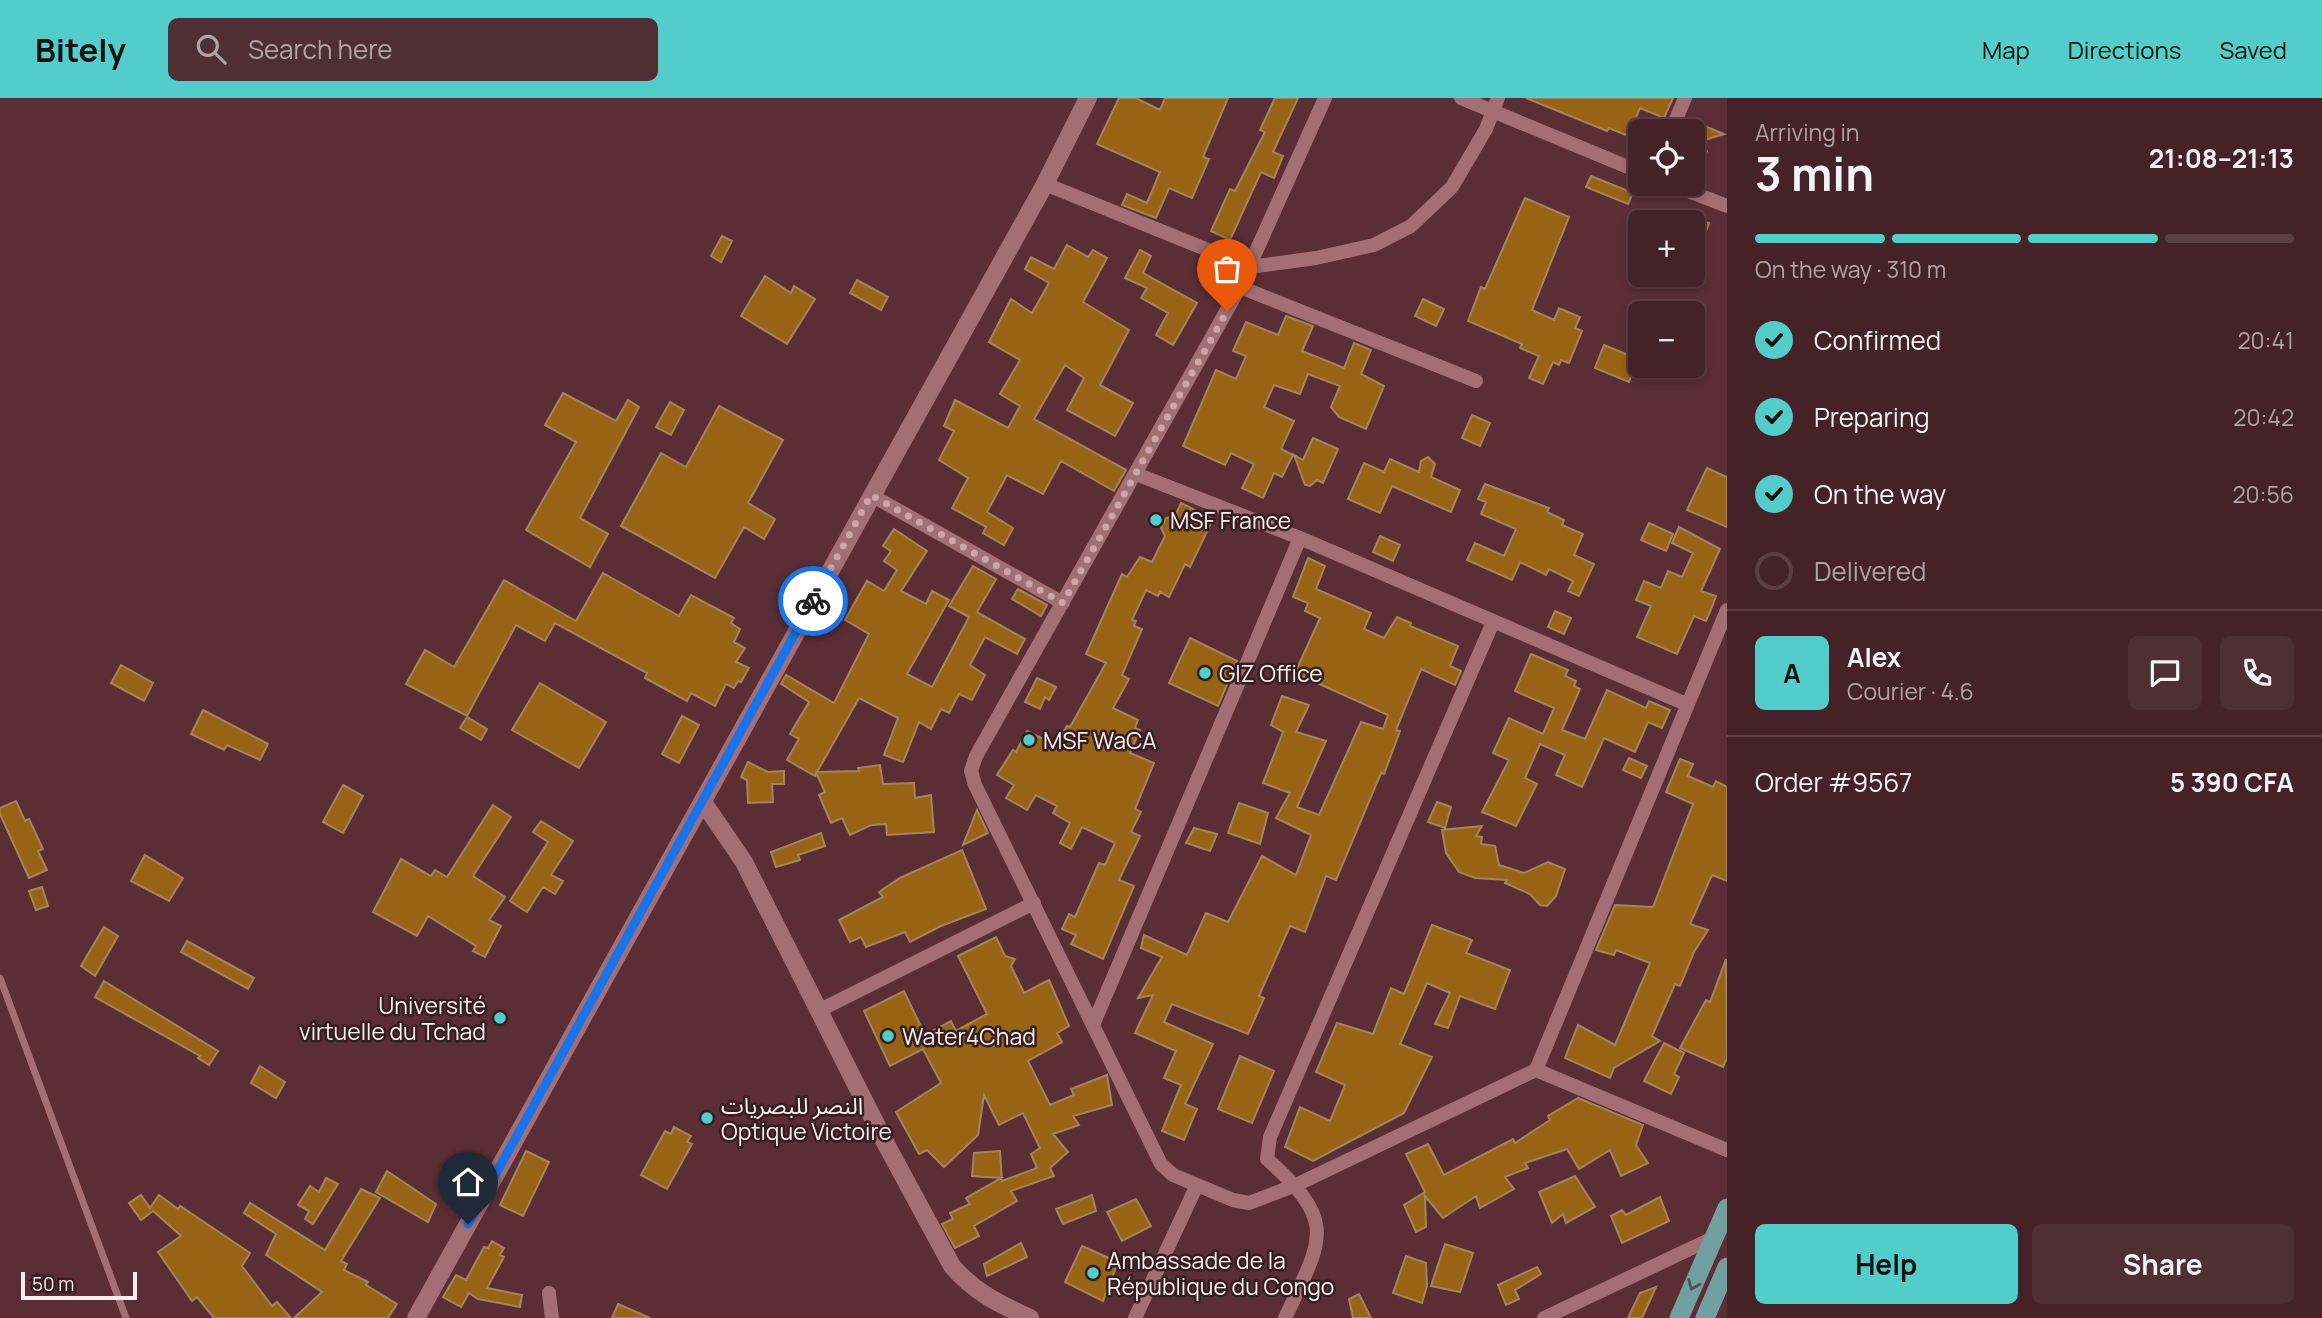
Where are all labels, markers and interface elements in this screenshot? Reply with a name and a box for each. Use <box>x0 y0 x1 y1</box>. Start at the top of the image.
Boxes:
search box <box>168 18 658 81</box>
text: Bitely <box>35 27 126 72</box>
icon: search <box>192 30 230 68</box>
text: Search here <box>248 31 393 67</box>
text: Map <box>1982 33 2030 66</box>
text: Directions <box>2068 33 2181 66</box>
text: Saved <box>2219 33 2287 66</box>
text: Arriving in <box>1755 116 1860 148</box>
map controls <box>1628 119 1705 378</box>
button: locate <box>1628 119 1705 196</box>
text: 21:08–21:13 <box>2149 140 2294 176</box>
text: 3 min <box>1755 142 1874 205</box>
button: + <box>1628 210 1705 287</box>
pin <box>1197 239 1257 311</box>
icon: bag <box>1208 250 1246 288</box>
text: On the way · 310 m <box>1755 253 1946 285</box>
button: − <box>1628 301 1705 378</box>
icon: check <box>1755 321 1793 359</box>
text: Confirmed <box>1814 322 1941 358</box>
text: 20:41 <box>2237 324 2294 356</box>
icon: check <box>1755 398 1793 436</box>
text: Preparing <box>1814 399 1930 435</box>
text: 20:42 <box>2233 401 2294 433</box>
icon: check <box>1755 475 1793 513</box>
text: On the way <box>1814 476 1946 512</box>
text: 20:56 <box>2232 478 2294 510</box>
place label: MSF France <box>1170 504 1291 536</box>
marker: MSF France <box>1148 512 1164 528</box>
text: Delivered <box>1814 553 1926 589</box>
courier <box>778 566 848 636</box>
icon: bike <box>794 582 832 620</box>
button: chat <box>2128 636 2202 710</box>
button: phone <box>2220 636 2294 710</box>
text: Alex <box>1847 639 1901 675</box>
text: A <box>1783 655 1801 691</box>
place label: GIZ Office <box>1219 657 1323 689</box>
marker: GIZ Office <box>1197 665 1213 681</box>
text: Courier · 4.6 <box>1847 675 1974 707</box>
place label: MSF WaCA <box>1043 724 1157 756</box>
marker: MSF WaCA <box>1021 732 1037 748</box>
text: Order #9567 <box>1755 764 1912 800</box>
text: 5 390 CFA <box>2170 764 2294 800</box>
place label: Université virtuelle du Tchad <box>299 989 486 1047</box>
marker: Université virtuelle du Tchad <box>492 1010 508 1026</box>
place label: Water4Chad <box>902 1020 1036 1052</box>
marker: Water4Chad <box>880 1028 896 1044</box>
place label: النصر للبصريات Optique Victoire <box>721 1089 892 1147</box>
marker: النصر للبصريات Optique Victoire <box>699 1110 715 1126</box>
pin <box>438 1152 498 1224</box>
icon: home <box>449 1163 487 1201</box>
button: Help <box>1755 1224 2018 1304</box>
button: Share <box>2032 1224 2294 1304</box>
place label: Ambassade de la République du Congo <box>1107 1244 1334 1302</box>
marker: Ambassade de la République du Congo <box>1085 1265 1101 1281</box>
scale bar <box>21 1269 136 1301</box>
text: 50 m <box>32 1271 74 1297</box>
one-way arrow <box>1687 1278 1701 1291</box>

